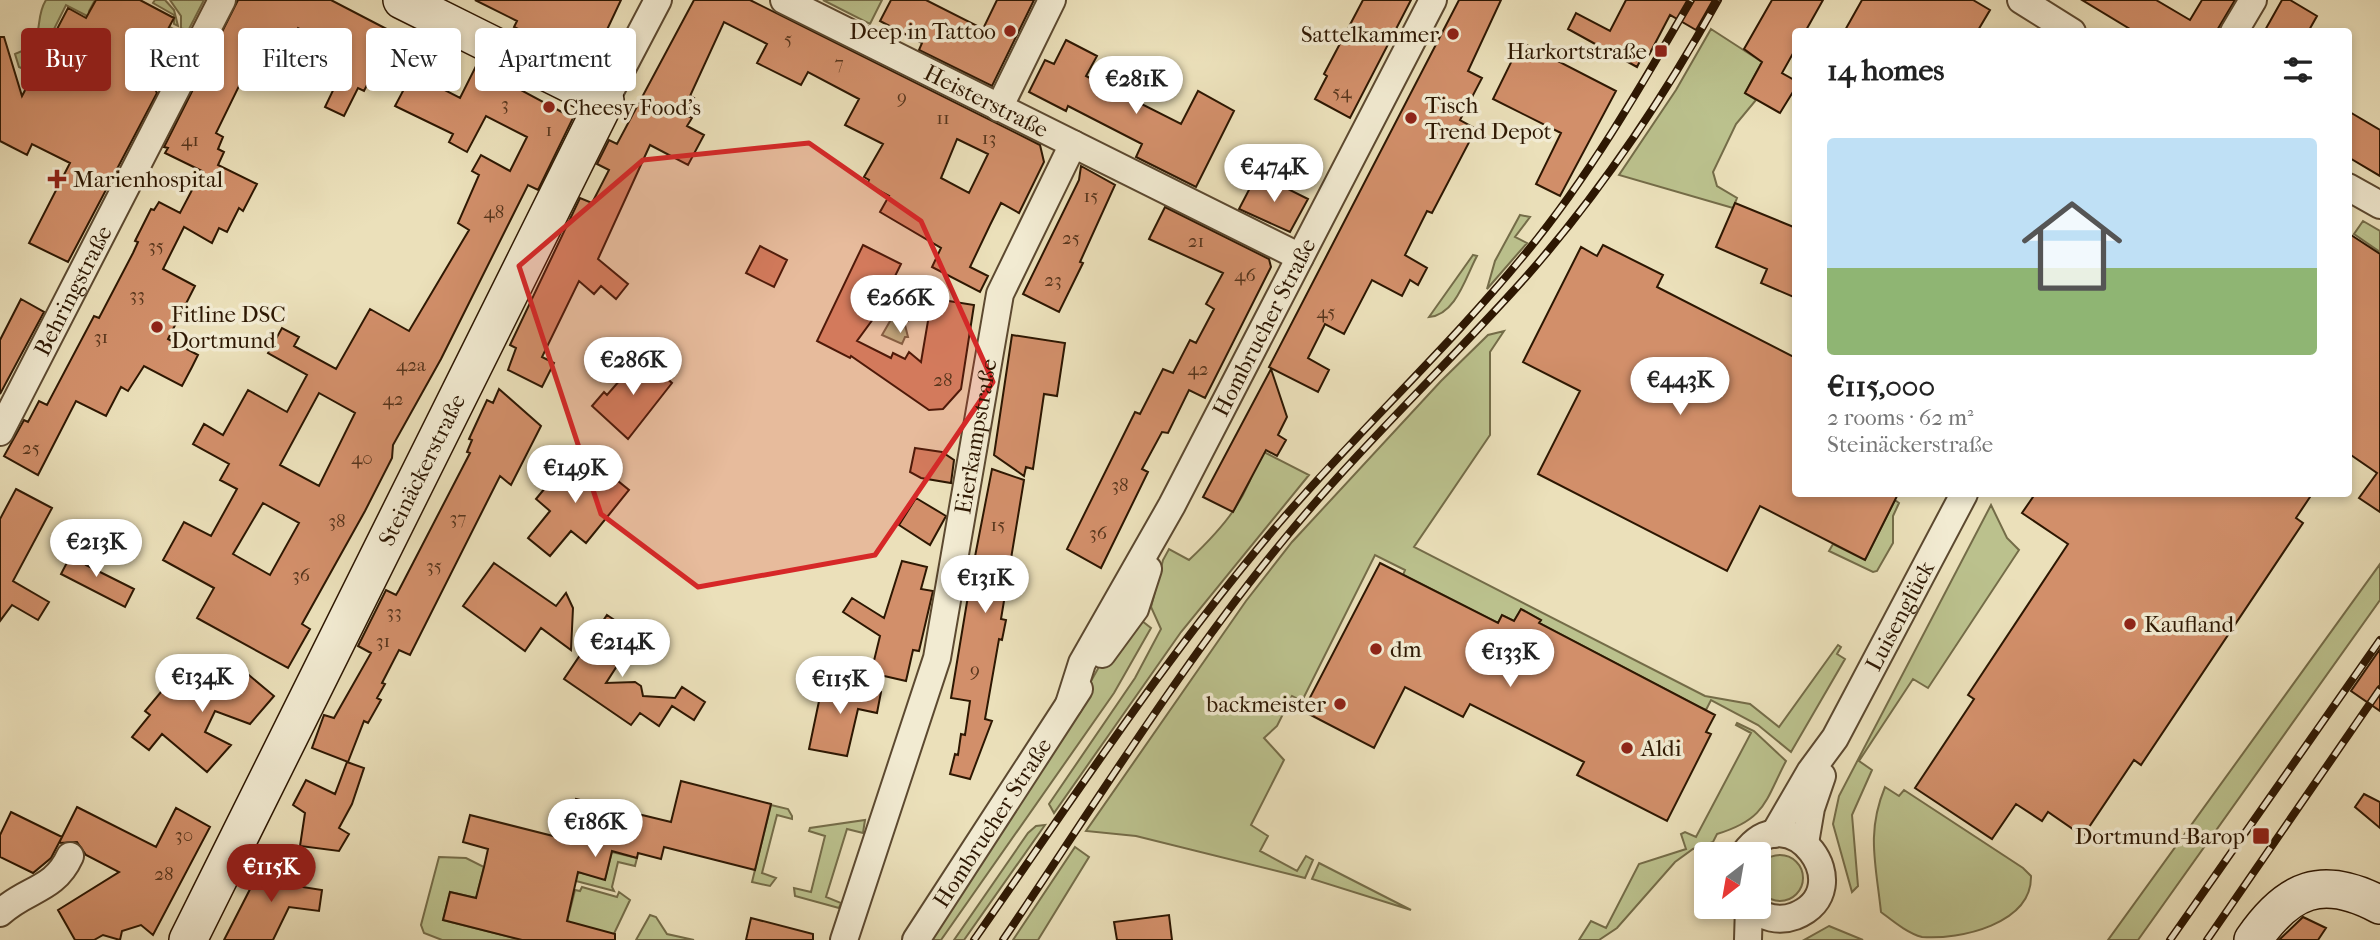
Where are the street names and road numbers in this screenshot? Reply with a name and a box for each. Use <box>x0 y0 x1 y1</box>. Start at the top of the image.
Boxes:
street label: Heisterstraße <box>920 59 1053 143</box>
street label: Behringstraße <box>29 221 118 360</box>
street label: Hombrucher Straße <box>1207 234 1322 421</box>
street label: Eierkampstraße <box>949 357 1003 516</box>
street label: Steinäckerstraße <box>373 390 471 551</box>
street label: Luisenglück <box>1860 556 1941 676</box>
street label: Hombrucher Straße <box>928 733 1058 913</box>

